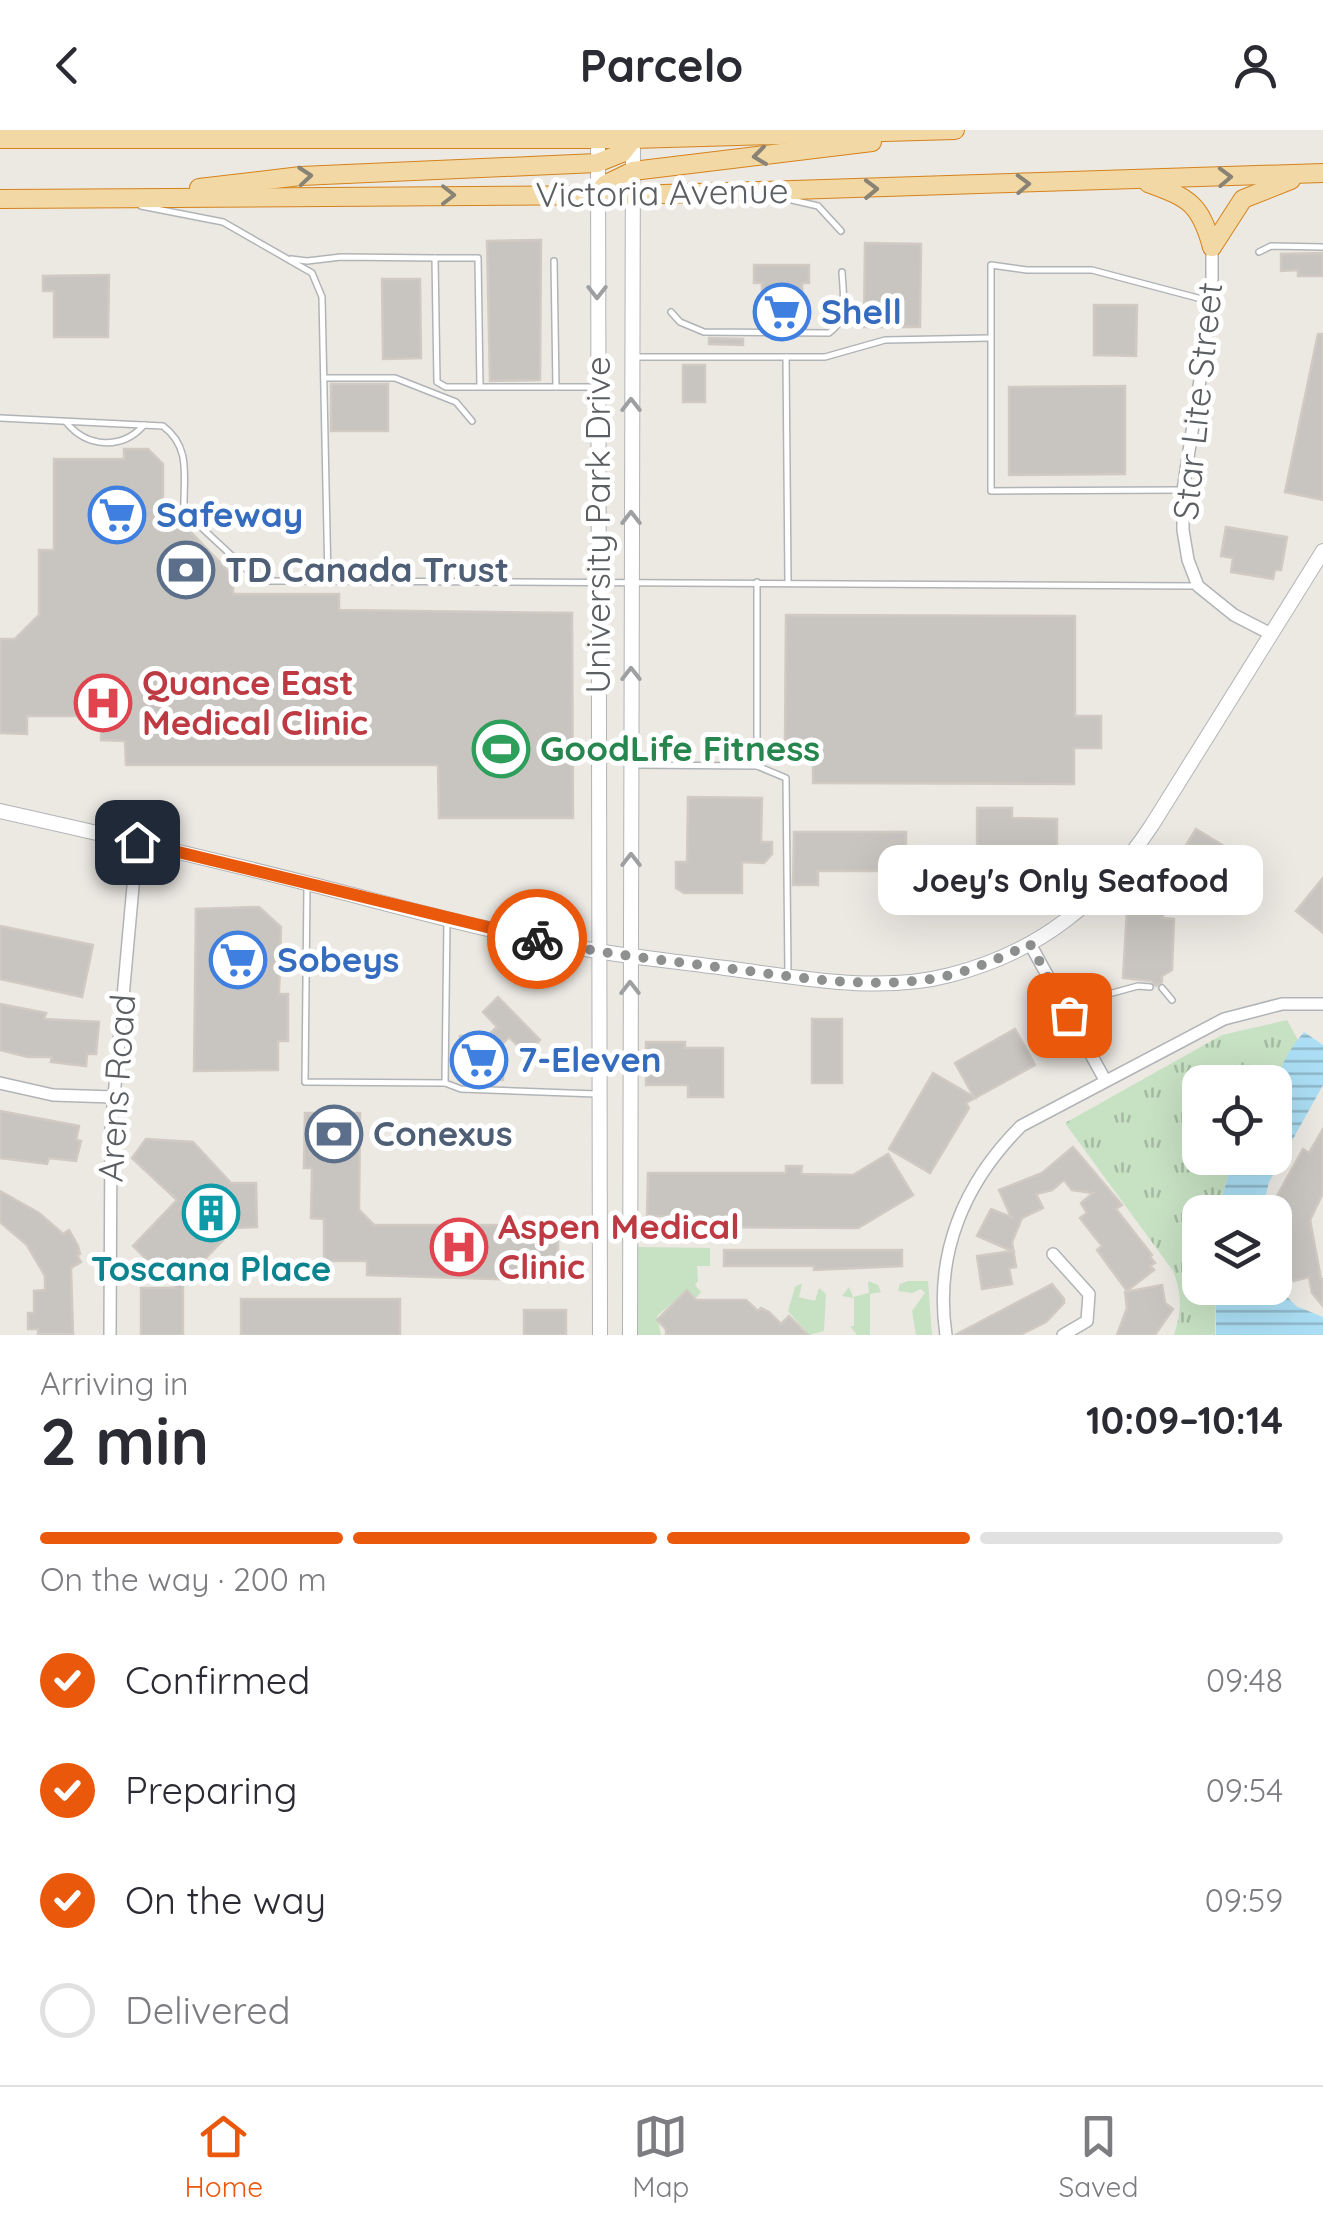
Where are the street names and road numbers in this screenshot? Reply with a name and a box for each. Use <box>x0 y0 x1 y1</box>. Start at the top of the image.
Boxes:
street label: Victoria Avenue <box>535 168 789 216</box>
street label: Star Lite Street <box>1163 280 1231 522</box>
street label: University Park Drive <box>575 356 619 694</box>
street label: Arens Road <box>87 993 145 1183</box>

